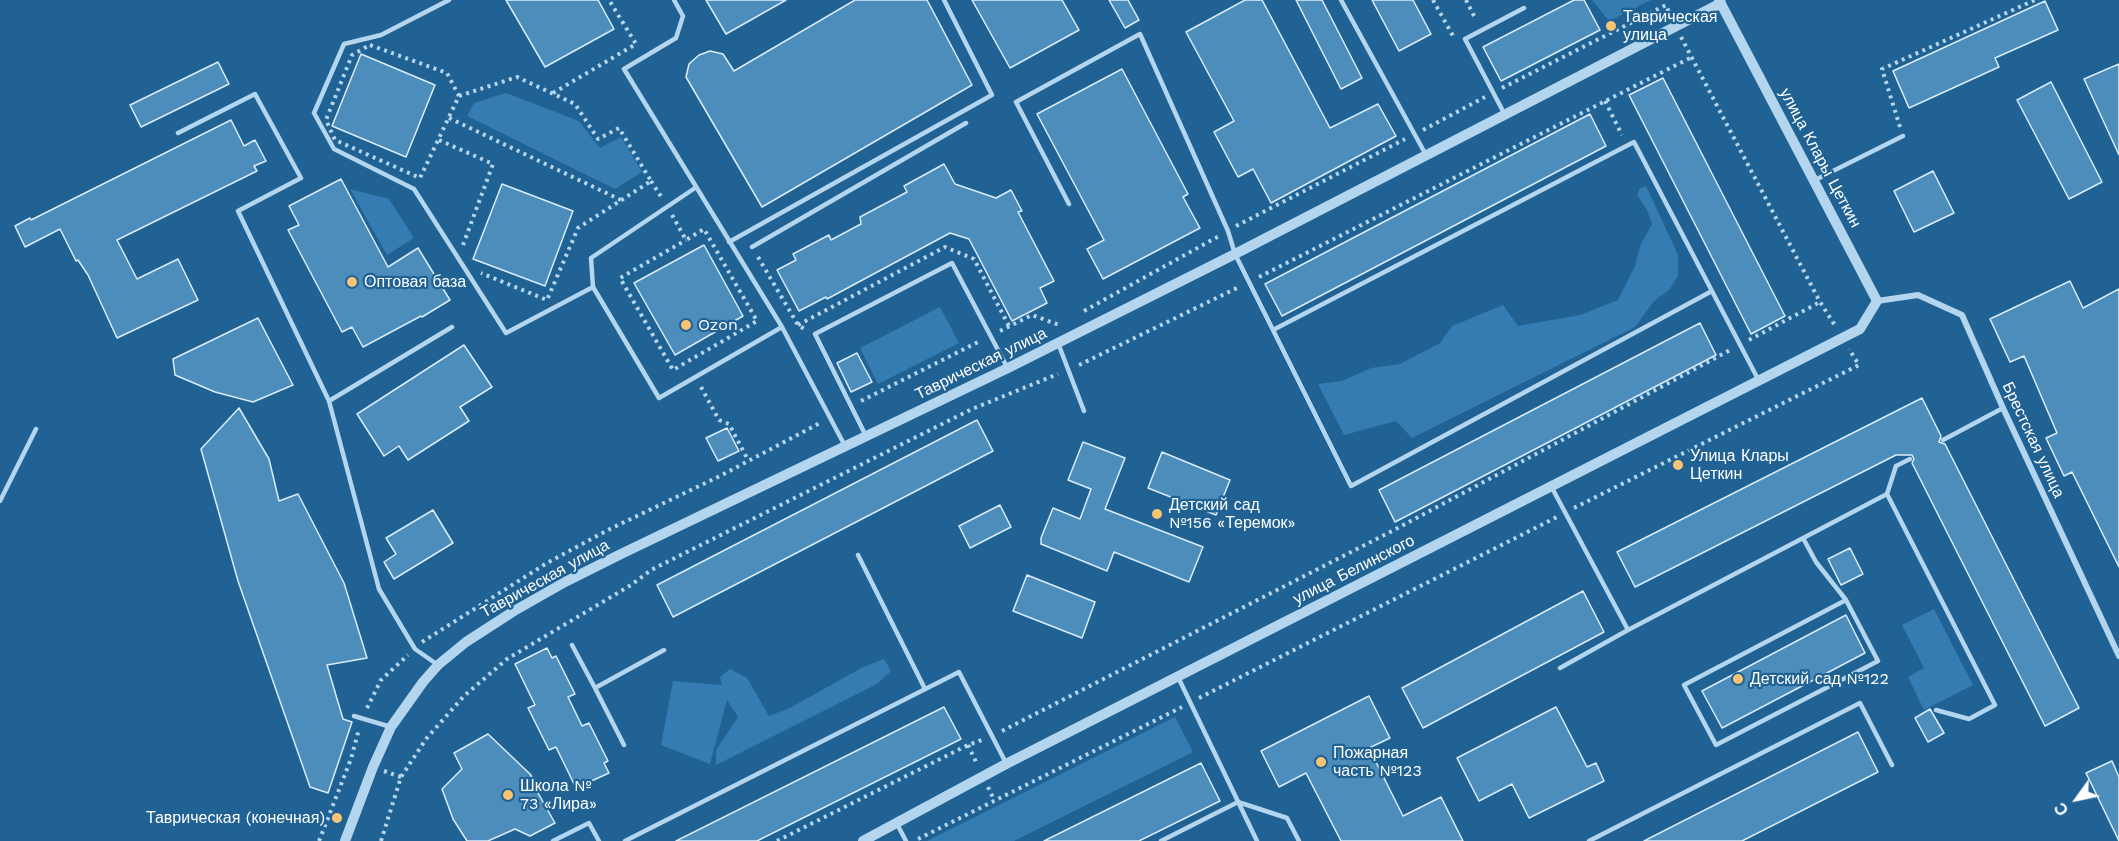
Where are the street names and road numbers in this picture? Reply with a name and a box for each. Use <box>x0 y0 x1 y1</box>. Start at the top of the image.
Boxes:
street label: улица Клары Цеткин <box>1775 85 1865 231</box>
street label: Таврическая улица <box>912 324 1050 404</box>
street label: Брестская улица <box>1998 379 2068 501</box>
street label: улица Белинского <box>1290 531 1418 609</box>
street label: Таврическая улица <box>477 536 613 622</box>

